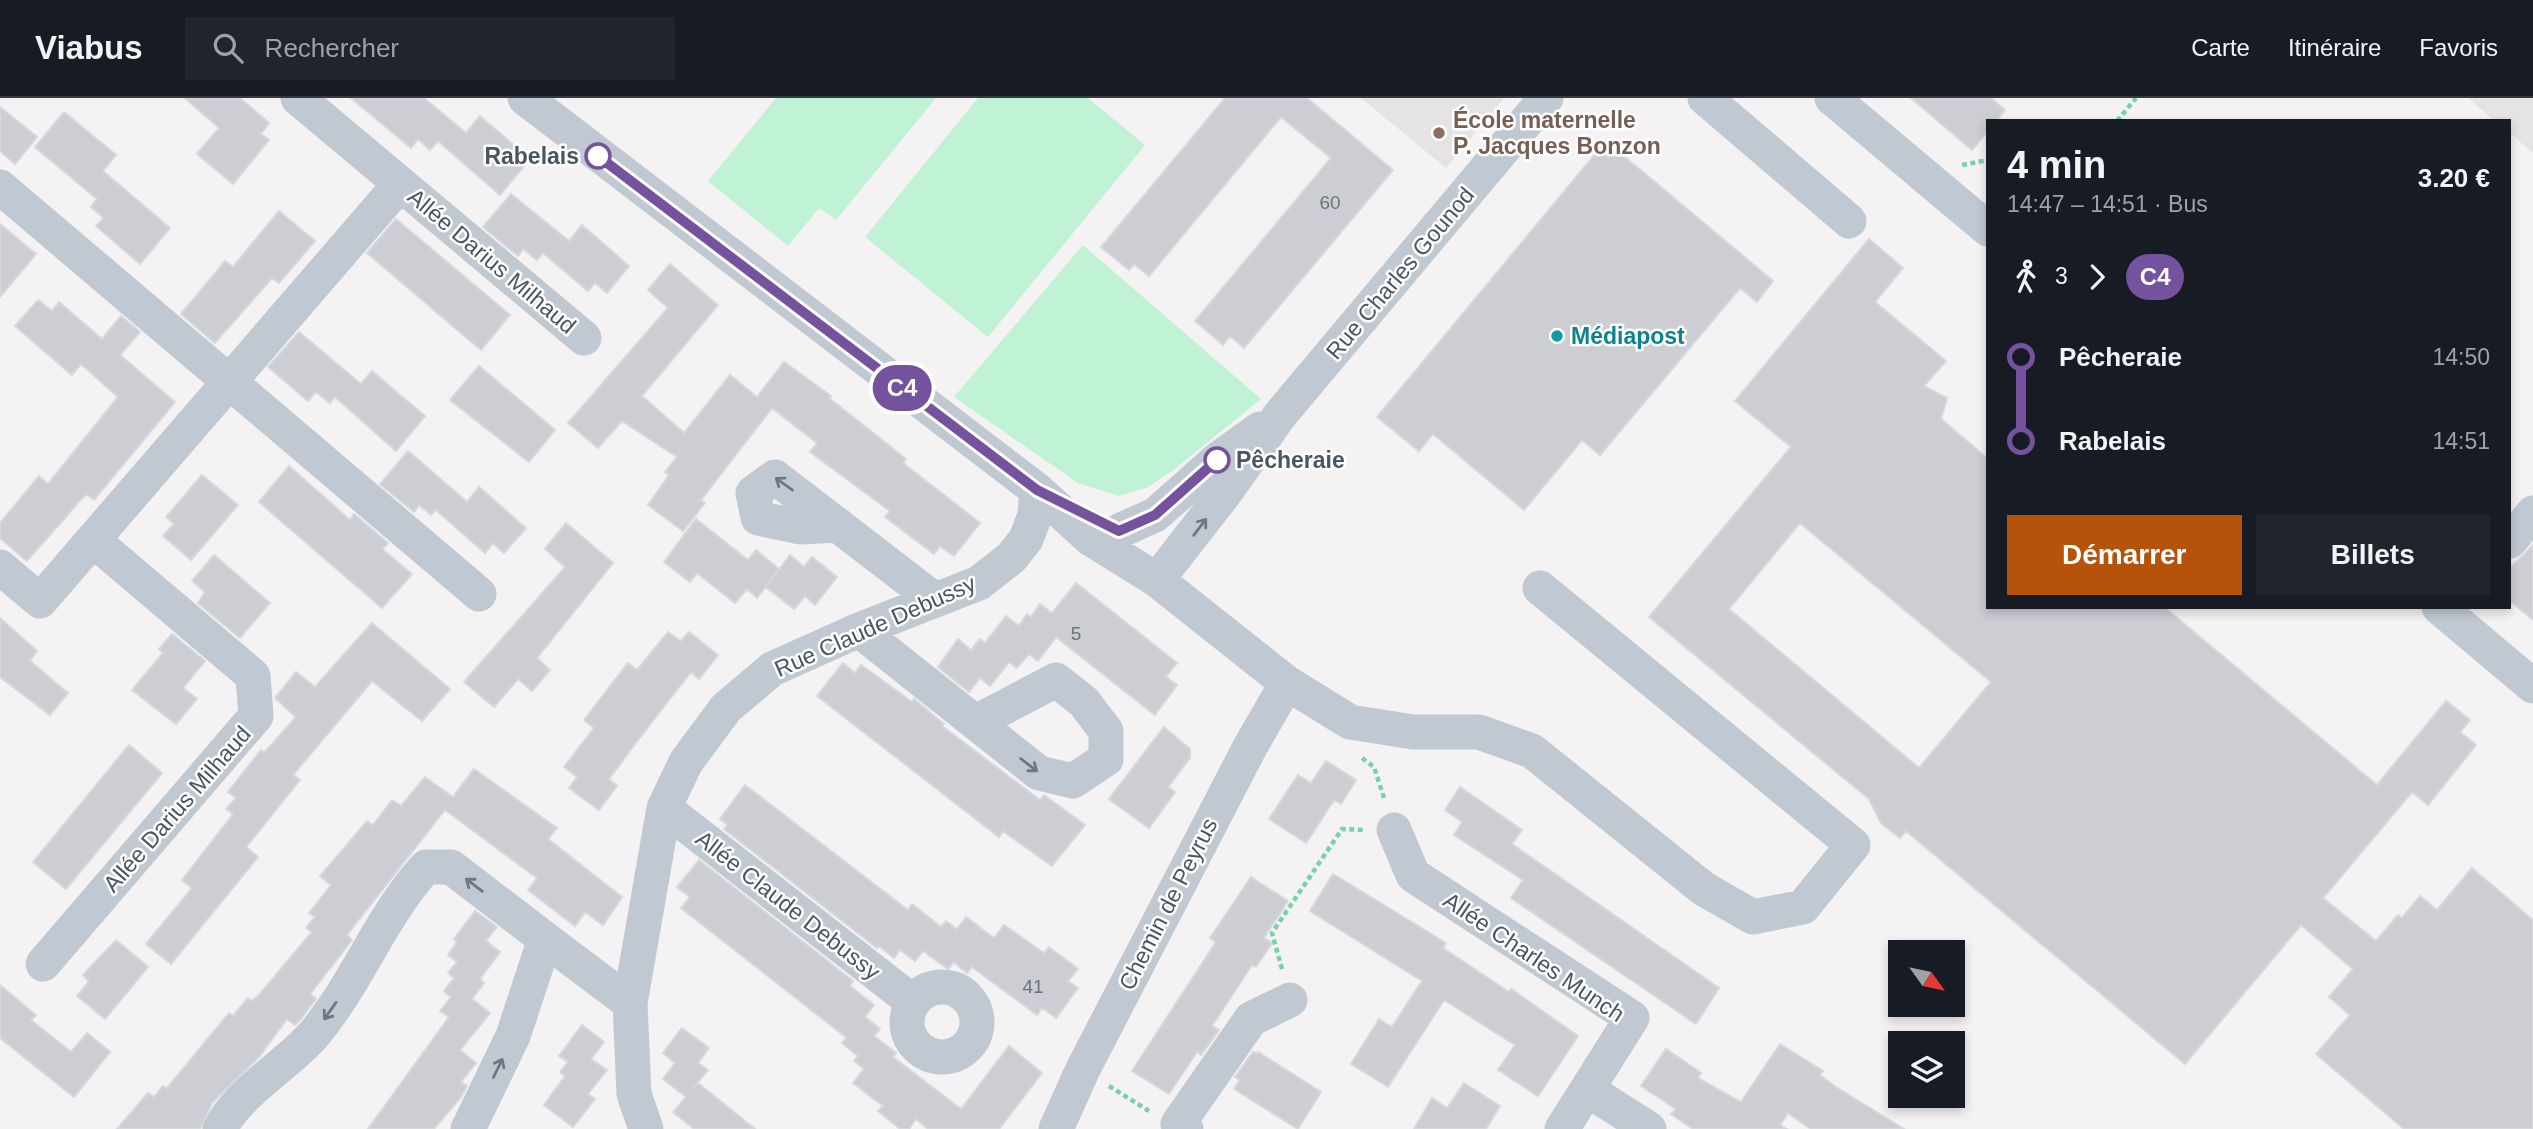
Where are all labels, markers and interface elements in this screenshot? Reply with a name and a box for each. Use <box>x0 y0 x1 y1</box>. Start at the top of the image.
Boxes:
search box <box>185 17 675 80</box>
text: Viabus <box>35 29 143 66</box>
icon: search <box>209 29 247 67</box>
text: Rechercher <box>265 33 399 63</box>
text: Carte <box>2191 34 2250 61</box>
text: Itinéraire <box>2288 34 2381 61</box>
text: Favoris <box>2419 34 2498 61</box>
place label: École maternelle P. Jacques Bonzon <box>1453 106 1661 159</box>
marker: École maternelle P. Jacques Bonzon <box>1431 125 1447 141</box>
place label: Rabelais <box>484 143 579 169</box>
marker: Rabelais <box>585 143 611 169</box>
text: 4 min <box>2007 144 2106 186</box>
text: 3.20 € <box>2418 163 2490 193</box>
street label: Rue Charles Gounod <box>1321 182 1479 364</box>
street label: Allée Darius Milhaud <box>403 183 581 339</box>
text: 14:47 – 14:51 · Bus <box>2007 191 2208 217</box>
house number: 60 <box>1319 192 1341 213</box>
icon: walk <box>2007 258 2045 296</box>
icon: forward <box>2078 258 2116 296</box>
text: 3 <box>2055 263 2068 289</box>
text: C4 <box>2140 263 2170 290</box>
place label: Médiapost <box>1571 323 1685 349</box>
marker: Médiapost <box>1549 328 1565 344</box>
text: Pêcheraie <box>2059 342 2182 372</box>
text: 14:50 <box>2432 344 2490 370</box>
line badge: C4 <box>870 365 934 411</box>
text: C4 <box>887 374 917 401</box>
text: Rabelais <box>2059 426 2166 456</box>
text: 14:51 <box>2432 428 2490 454</box>
marker: Pêcheraie <box>1204 447 1230 473</box>
place label: Pêcheraie <box>1236 447 1345 473</box>
one-way arrow <box>774 477 793 492</box>
button: Démarrer <box>2007 515 2242 595</box>
button: Billets <box>2256 515 2490 595</box>
one-way arrow <box>1193 518 1207 537</box>
street label: Rue Claude Debussy <box>770 570 980 682</box>
house number: 5 <box>1071 623 1081 644</box>
street label: Allée Darius Milhaud <box>98 721 256 897</box>
one-way arrow <box>1019 757 1038 772</box>
street label: Chemin de Peyrus <box>1113 814 1223 994</box>
street label: Allée Claude Debussy <box>691 825 886 985</box>
one-way arrow <box>465 877 484 892</box>
street label: Allée Charles Munch <box>1439 887 1629 1027</box>
north arrow <box>1888 940 1965 1017</box>
map controls <box>1888 940 1965 1108</box>
house number: 41 <box>1022 976 1044 997</box>
one-way arrow <box>323 1001 338 1020</box>
button: layers <box>1888 1031 1965 1108</box>
one-way arrow <box>491 1058 505 1079</box>

